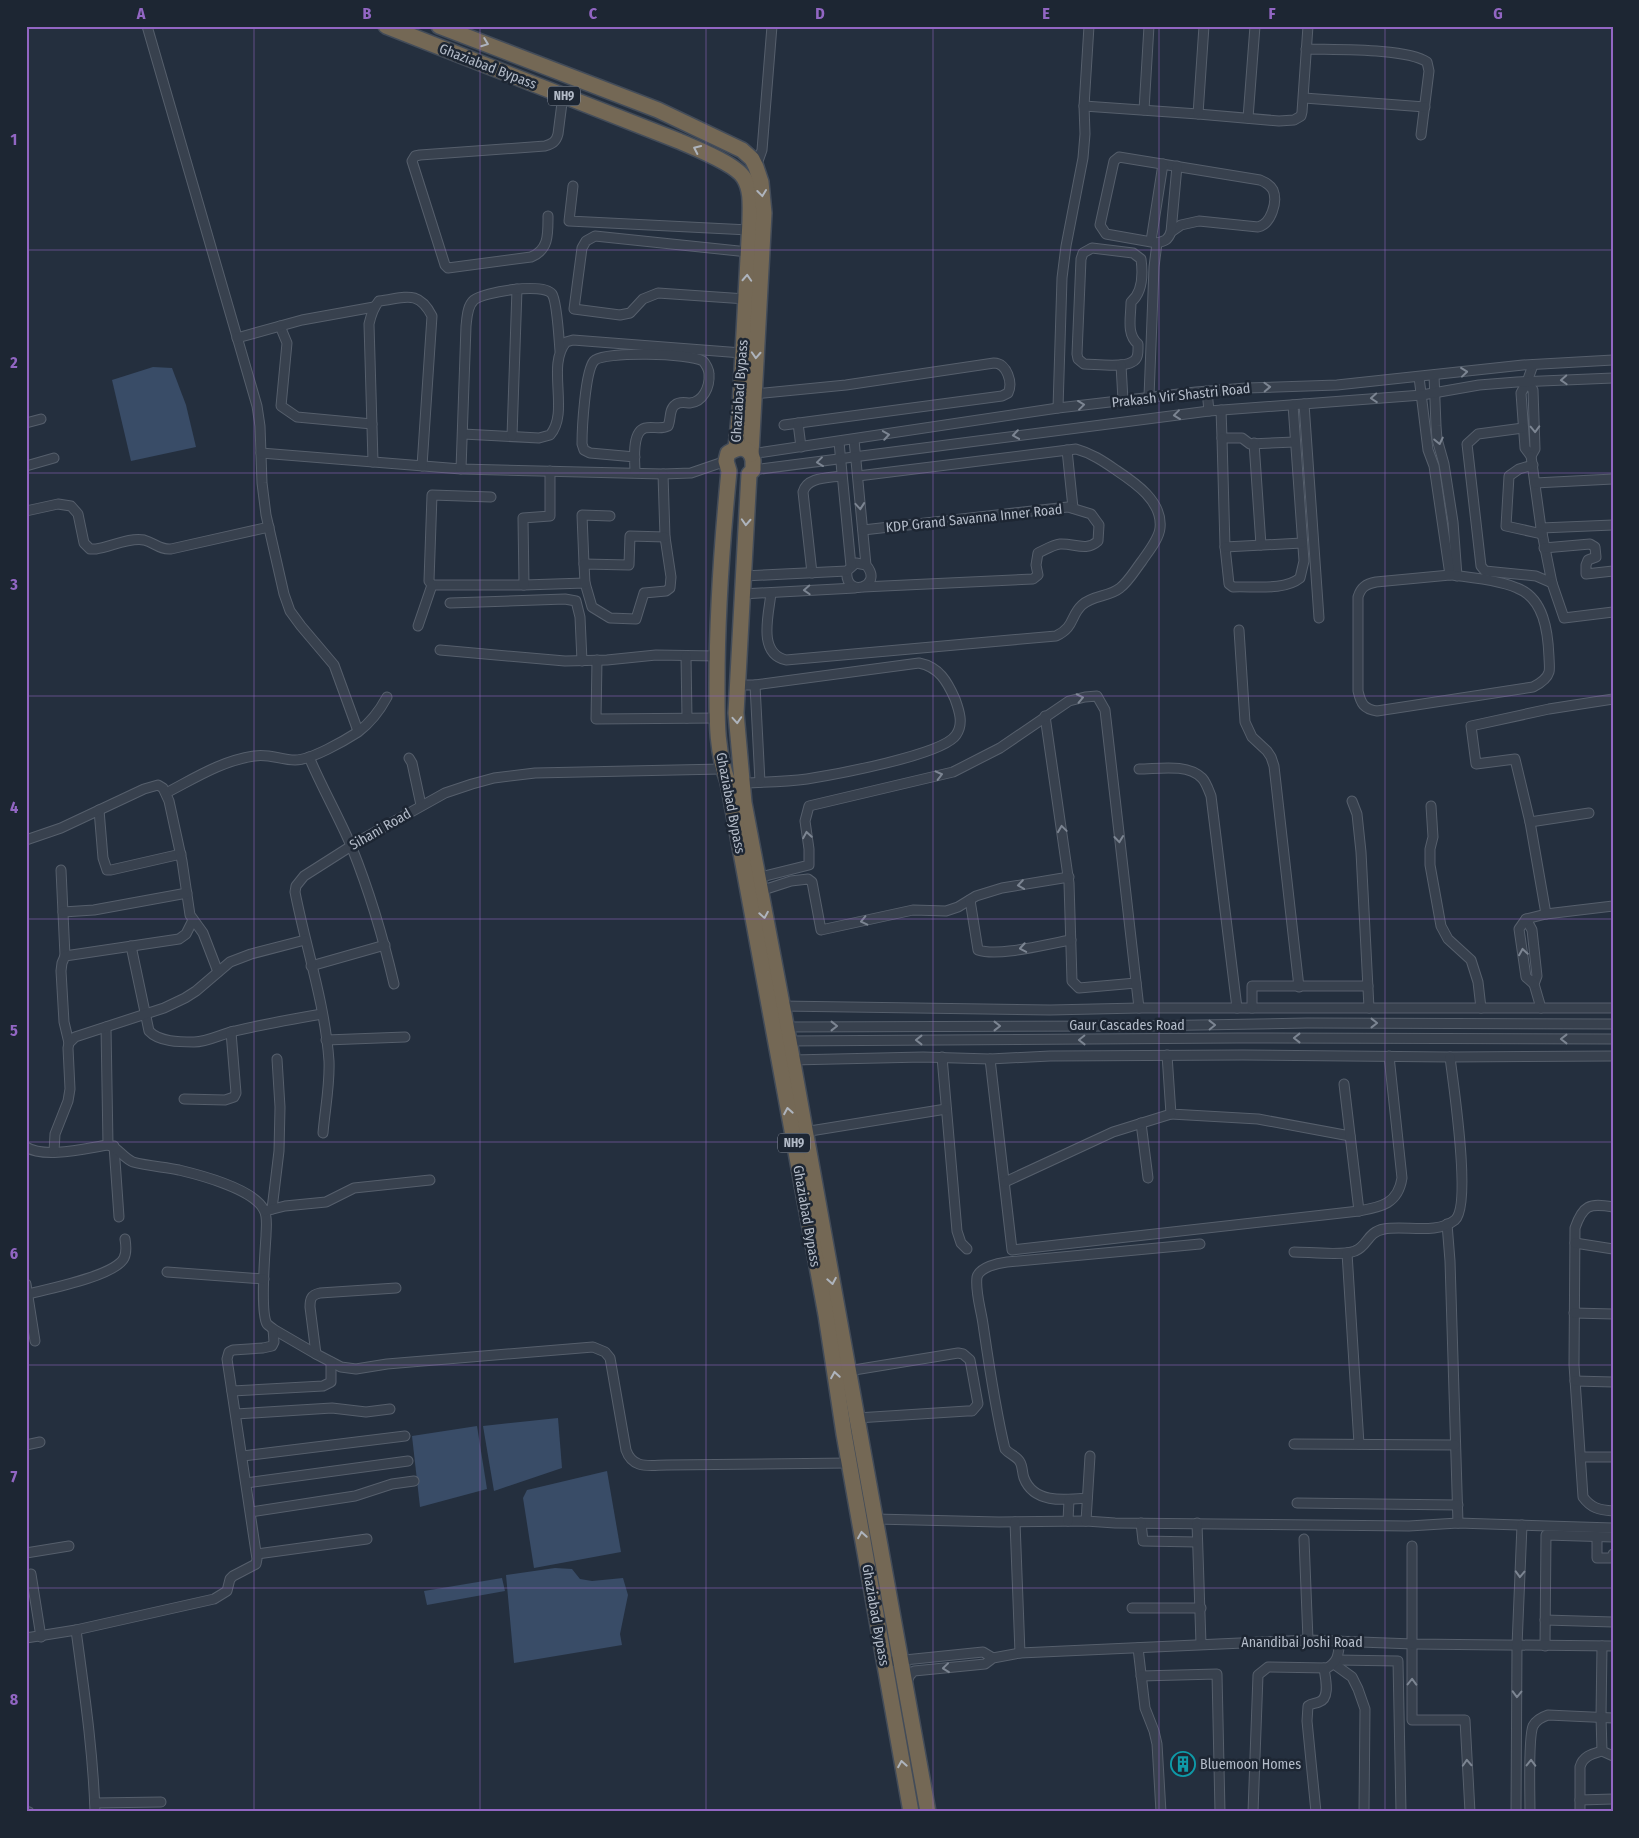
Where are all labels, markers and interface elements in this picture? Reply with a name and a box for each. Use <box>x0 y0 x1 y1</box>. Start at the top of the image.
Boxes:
text: A <box>136 4 146 23</box>
text: B <box>363 4 372 23</box>
text: C <box>589 4 598 23</box>
text: D <box>815 4 825 23</box>
text: E <box>1042 4 1050 23</box>
text: F <box>1268 4 1276 23</box>
text: G <box>1493 4 1503 23</box>
one-way arrow <box>480 37 489 47</box>
street label: Ghaziabad Bypass <box>437 40 539 93</box>
road number: NH9 <box>548 86 580 105</box>
text: 1 <box>11 130 17 149</box>
one-way arrow <box>693 145 702 155</box>
one-way arrow <box>756 189 767 197</box>
one-way arrow <box>741 273 752 281</box>
street label: Ghaziabad Bypass <box>727 339 752 443</box>
one-way arrow <box>750 351 761 359</box>
text: 2 <box>9 353 18 372</box>
one-way arrow <box>1460 367 1468 378</box>
one-way arrow <box>1560 375 1568 386</box>
street label: Prakash Vir Shastri Road <box>1111 380 1251 411</box>
one-way arrow <box>1264 382 1272 392</box>
one-way arrow <box>1369 393 1377 404</box>
one-way arrow <box>1078 400 1086 411</box>
one-way arrow <box>1173 409 1181 420</box>
one-way arrow <box>1529 425 1540 433</box>
one-way arrow <box>882 430 890 440</box>
one-way arrow <box>1011 430 1020 440</box>
one-way arrow <box>1433 437 1443 446</box>
one-way arrow <box>816 456 824 466</box>
street label: KDP Grand Savanna Inner Road <box>885 501 1063 536</box>
one-way arrow <box>855 502 866 510</box>
one-way arrow <box>741 519 752 527</box>
text: 3 <box>9 575 18 594</box>
one-way arrow <box>802 585 810 596</box>
one-way arrow <box>1076 694 1085 704</box>
one-way arrow <box>731 716 742 724</box>
street label: Ghaziabad Bypass <box>712 751 749 855</box>
one-way arrow <box>934 770 943 781</box>
text: 4 <box>10 798 18 817</box>
street label: Sihani Road <box>347 805 414 854</box>
one-way arrow <box>1057 824 1067 833</box>
one-way arrow <box>802 830 812 839</box>
one-way arrow <box>1113 836 1124 844</box>
one-way arrow <box>1016 879 1024 890</box>
one-way arrow <box>759 910 769 919</box>
one-way arrow <box>860 915 869 926</box>
one-way arrow <box>1018 943 1027 953</box>
one-way arrow <box>1518 947 1528 956</box>
street label: Gaur Cascades Road <box>1069 1017 1185 1034</box>
one-way arrow <box>1371 1018 1379 1028</box>
one-way arrow <box>1208 1020 1216 1030</box>
text: 5 <box>10 1021 18 1040</box>
one-way arrow <box>831 1021 839 1031</box>
one-way arrow <box>994 1021 1001 1031</box>
one-way arrow <box>1292 1033 1300 1043</box>
one-way arrow <box>1077 1034 1085 1045</box>
one-way arrow <box>1560 1034 1568 1044</box>
one-way arrow <box>915 1035 922 1045</box>
one-way arrow <box>783 1107 793 1116</box>
road number: NH9 <box>778 1134 810 1152</box>
street label: Ghaziabad Bypass <box>789 1164 824 1268</box>
text: 6 <box>10 1244 18 1263</box>
one-way arrow <box>826 1277 836 1286</box>
one-way arrow <box>831 1370 841 1379</box>
text: 7 <box>11 1467 18 1486</box>
one-way arrow <box>858 1530 868 1539</box>
street label: Ghaziabad Bypass <box>858 1563 893 1667</box>
one-way arrow <box>1515 1570 1525 1578</box>
street label: Anandibai Joshi Road <box>1241 1634 1363 1651</box>
one-way arrow <box>942 1662 950 1673</box>
one-way arrow <box>1407 1678 1417 1686</box>
text: 8 <box>10 1690 19 1709</box>
one-way arrow <box>1512 1691 1522 1699</box>
building icon: Bluemoon Homes <box>1170 1751 1196 1777</box>
place label: Bluemoon Homes <box>1200 1756 1301 1773</box>
one-way arrow <box>898 1759 908 1768</box>
one-way arrow <box>1462 1759 1473 1767</box>
one-way arrow <box>1525 1759 1536 1767</box>

